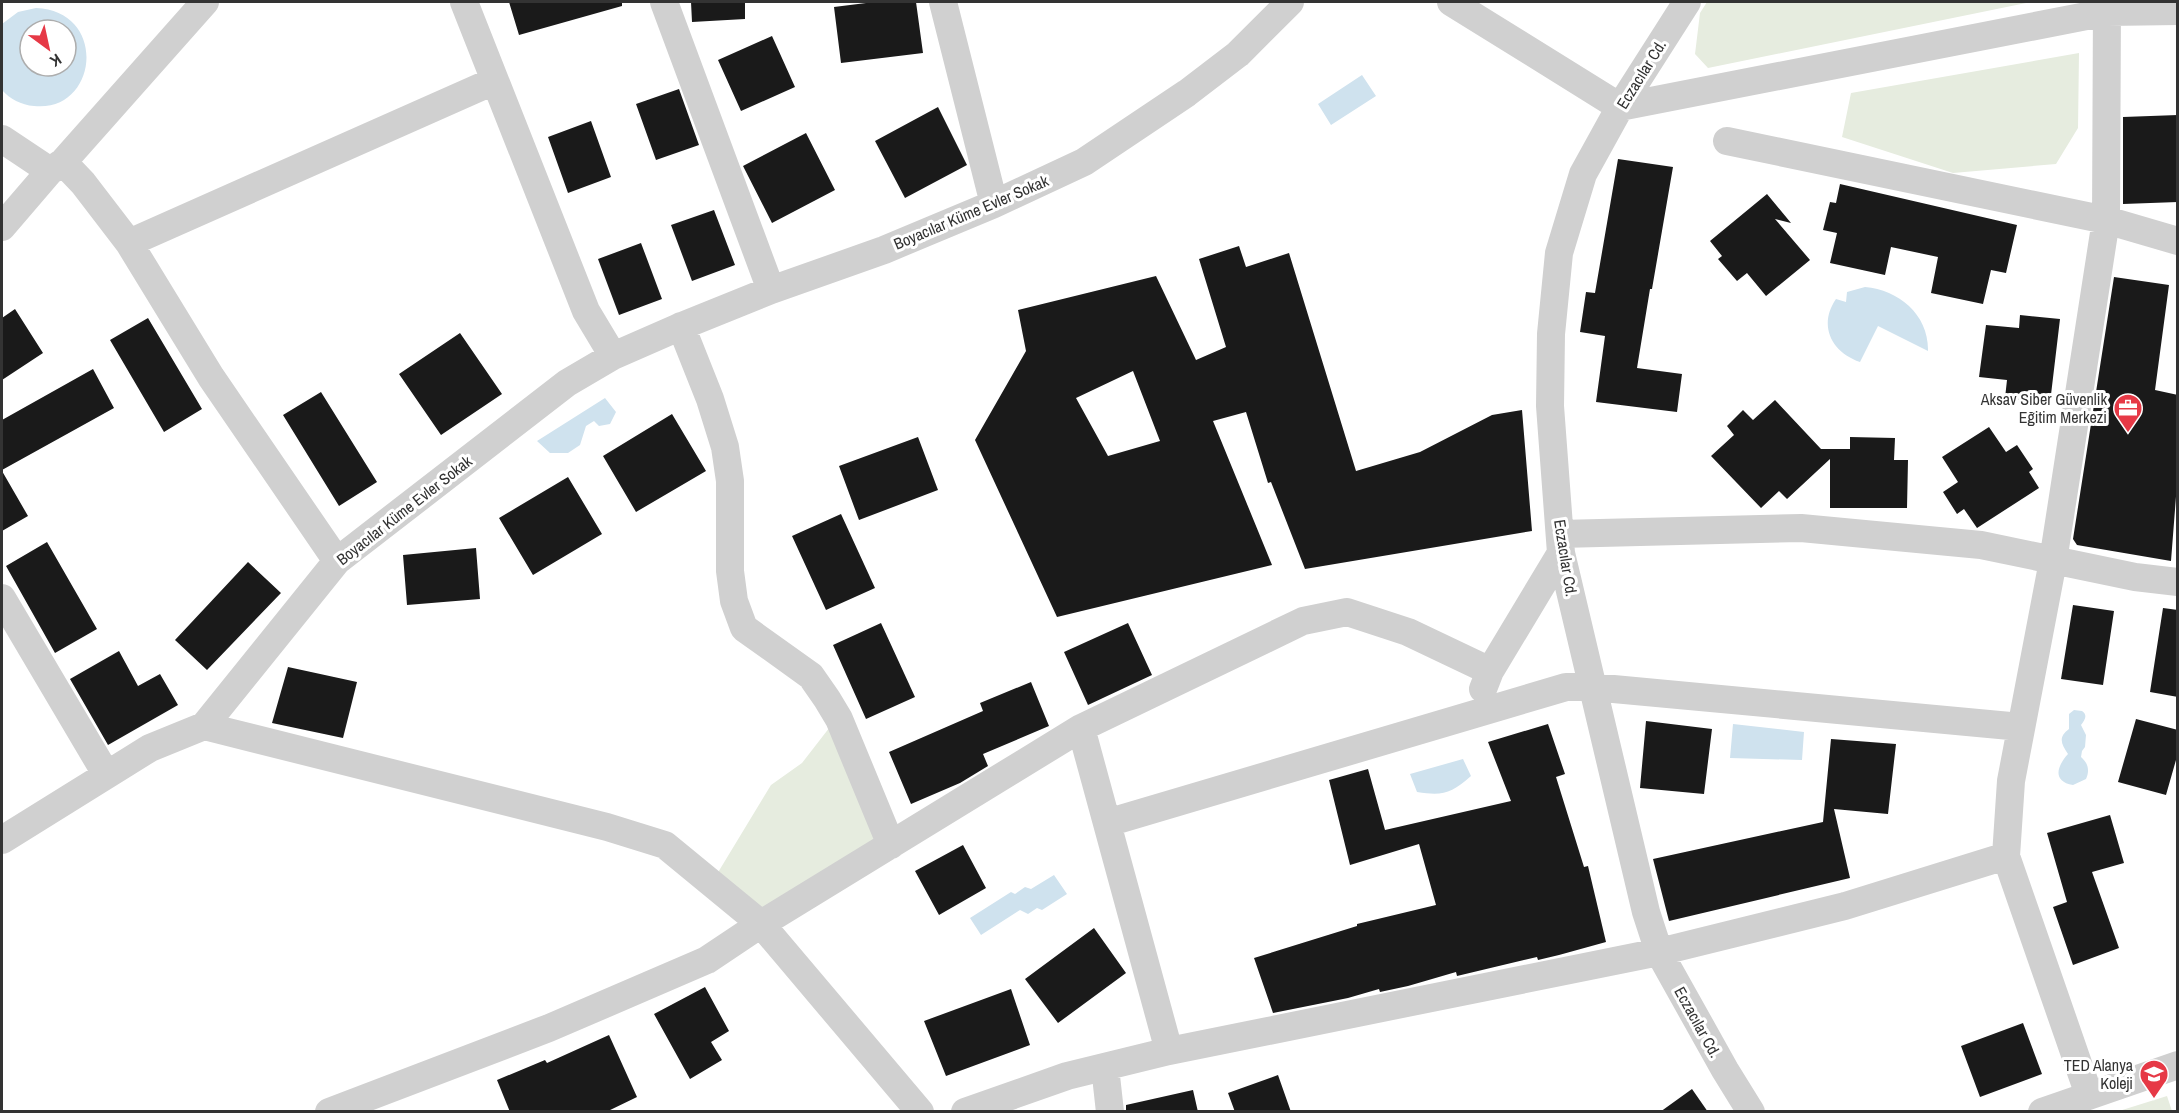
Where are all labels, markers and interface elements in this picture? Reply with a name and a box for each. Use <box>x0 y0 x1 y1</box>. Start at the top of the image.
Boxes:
north arrow <box>18 18 78 78</box>
street label: Eczacılar Cd. <box>1611 35 1671 113</box>
text: K <box>46 49 66 73</box>
street label: Boyacılar Küme Evler Sokak <box>890 169 1052 255</box>
place label: Aksav Siber Güvenlik Eğitim Merkezi <box>1980 388 2107 428</box>
office icon: Aksav Siber Güvenlik Eğitim Merkezi <box>2112 392 2144 434</box>
street label: Boyacılar Küme Evler Sokak <box>332 450 477 570</box>
street label: Eczacılar Cd. <box>1549 518 1583 598</box>
street label: Eczacılar Cd. <box>1669 983 1727 1061</box>
place label: TED Alanya Koleji <box>2064 1054 2134 1094</box>
school or university icon: TED Alanya Koleji <box>2138 1058 2170 1100</box>

